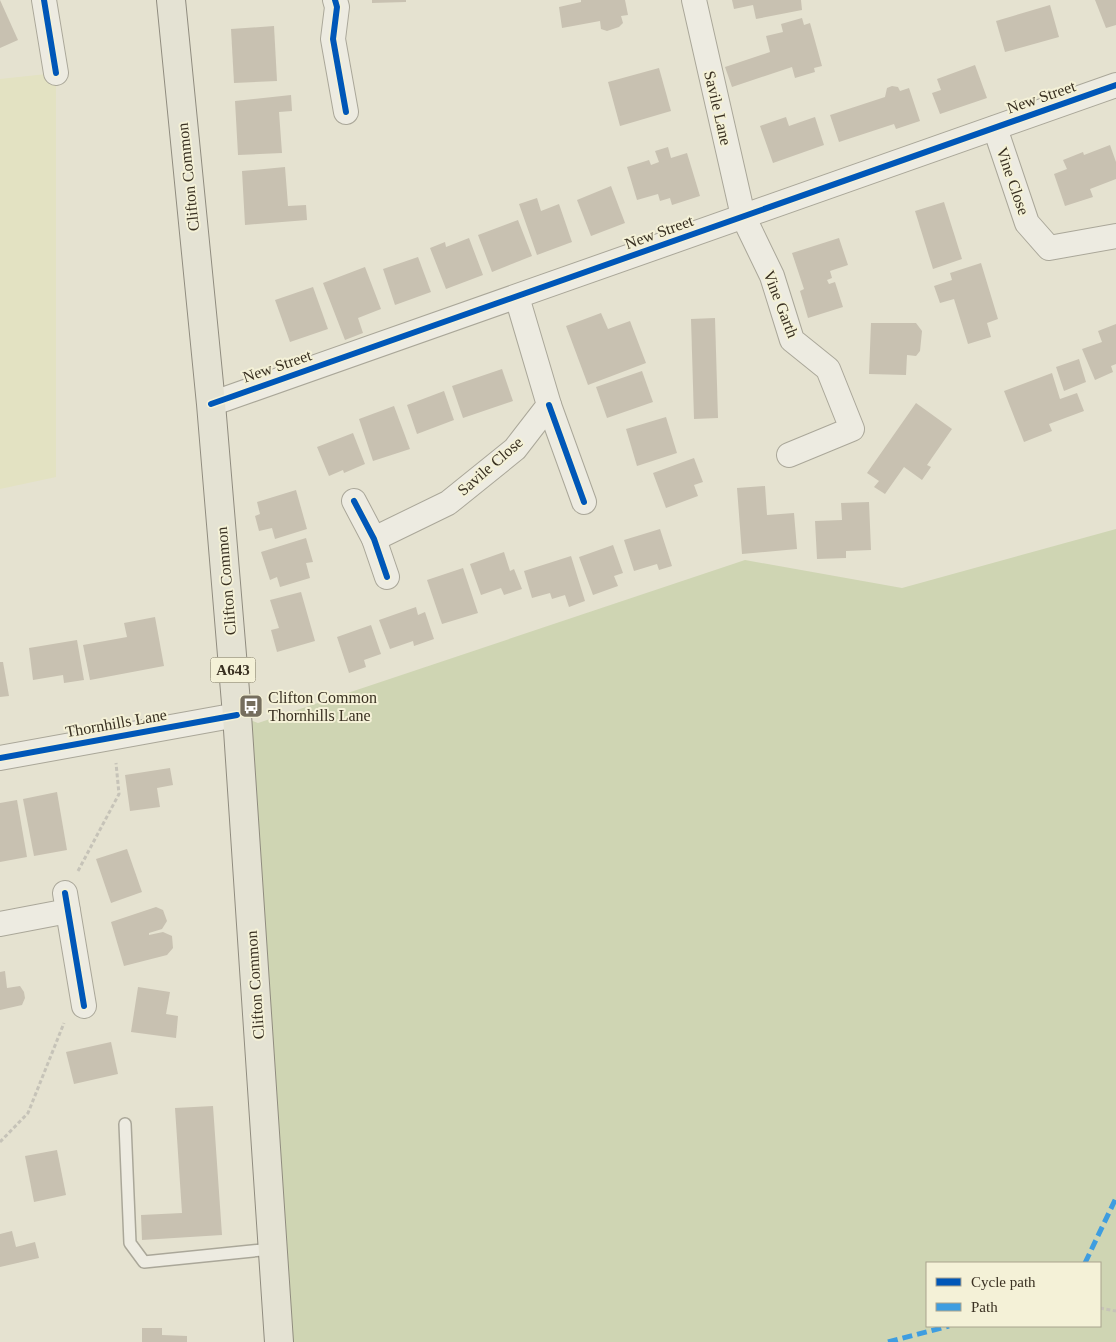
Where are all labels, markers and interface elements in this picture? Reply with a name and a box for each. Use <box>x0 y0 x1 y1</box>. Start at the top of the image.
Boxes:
street label: Savile Lane <box>701 69 735 147</box>
street label: New Street <box>1004 77 1078 117</box>
street label: Clifton Common <box>174 122 202 232</box>
street label: Vine Close <box>993 145 1033 217</box>
street label: New Street <box>622 212 696 252</box>
street label: Vine Garth <box>760 268 802 340</box>
street label: New Street <box>240 346 314 386</box>
street label: Savile Close <box>454 433 526 499</box>
street label: Clifton Common <box>213 526 239 636</box>
road number: A643 <box>210 658 256 682</box>
place label: Clifton Common Thornhills Lane <box>268 689 377 724</box>
bus stop icon: Clifton Common Thornhills Lane <box>238 693 264 719</box>
street label: Thornhills Lane <box>64 706 168 740</box>
street label: Clifton Common <box>243 930 267 1040</box>
legend <box>926 1262 1101 1327</box>
text: Cycle path <box>971 1274 1036 1290</box>
text: Path <box>971 1299 998 1315</box>

